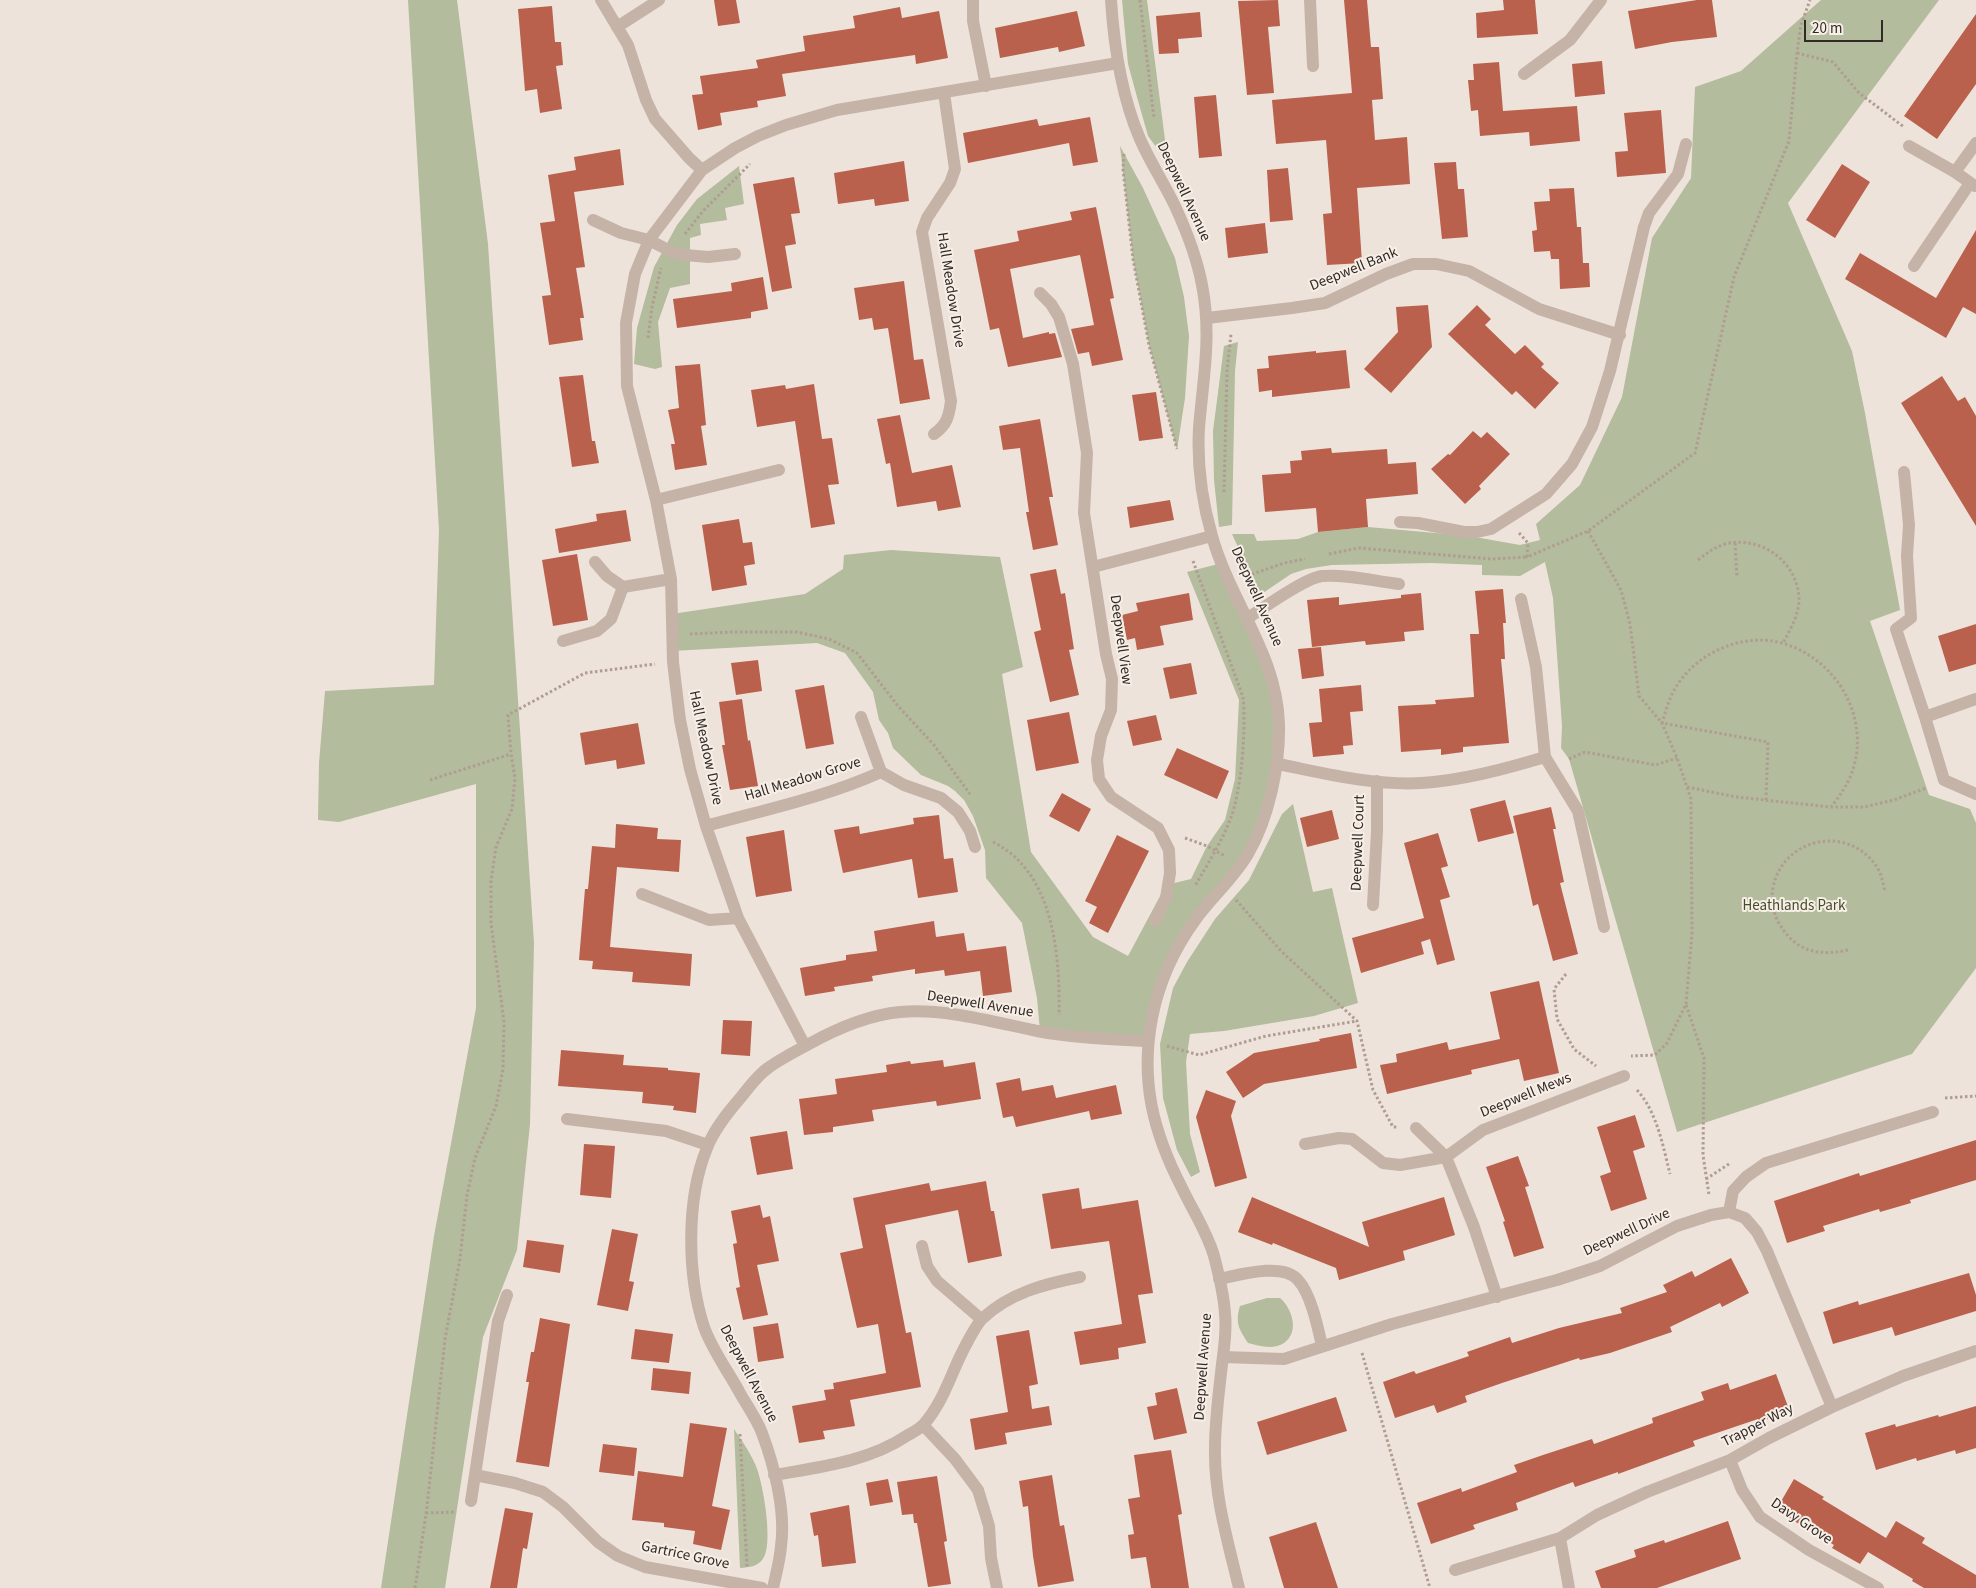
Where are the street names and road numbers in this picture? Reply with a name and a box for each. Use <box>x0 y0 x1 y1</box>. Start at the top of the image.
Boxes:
street label: Deepwell Avenue <box>1152 140 1214 244</box>
street label: Hall Meadow Drive <box>932 231 968 349</box>
street label: Deepwell Bank <box>1307 244 1401 296</box>
street label: Deepwell Avenue <box>1226 544 1286 650</box>
street label: Deepwell View <box>1105 594 1135 686</box>
street label: Hall Meadow Drive <box>684 689 726 807</box>
street label: Hall Meadow Grove <box>743 754 863 806</box>
street label: Deepwell Court <box>1348 795 1370 891</box>
street label: Deepwell Avenue <box>926 988 1034 1022</box>
street label: Deepwell Mews <box>1478 1070 1574 1122</box>
street label: Deepwell Drive <box>1581 1205 1673 1261</box>
street label: Deepwell Avenue <box>1191 1313 1217 1421</box>
street label: Deepwell Avenue <box>715 1322 781 1426</box>
street label: Trapper Way <box>1719 1400 1797 1452</box>
street label: Davy Grove <box>1767 1495 1835 1549</box>
street label: Gartrice Grove <box>639 1538 731 1574</box>

